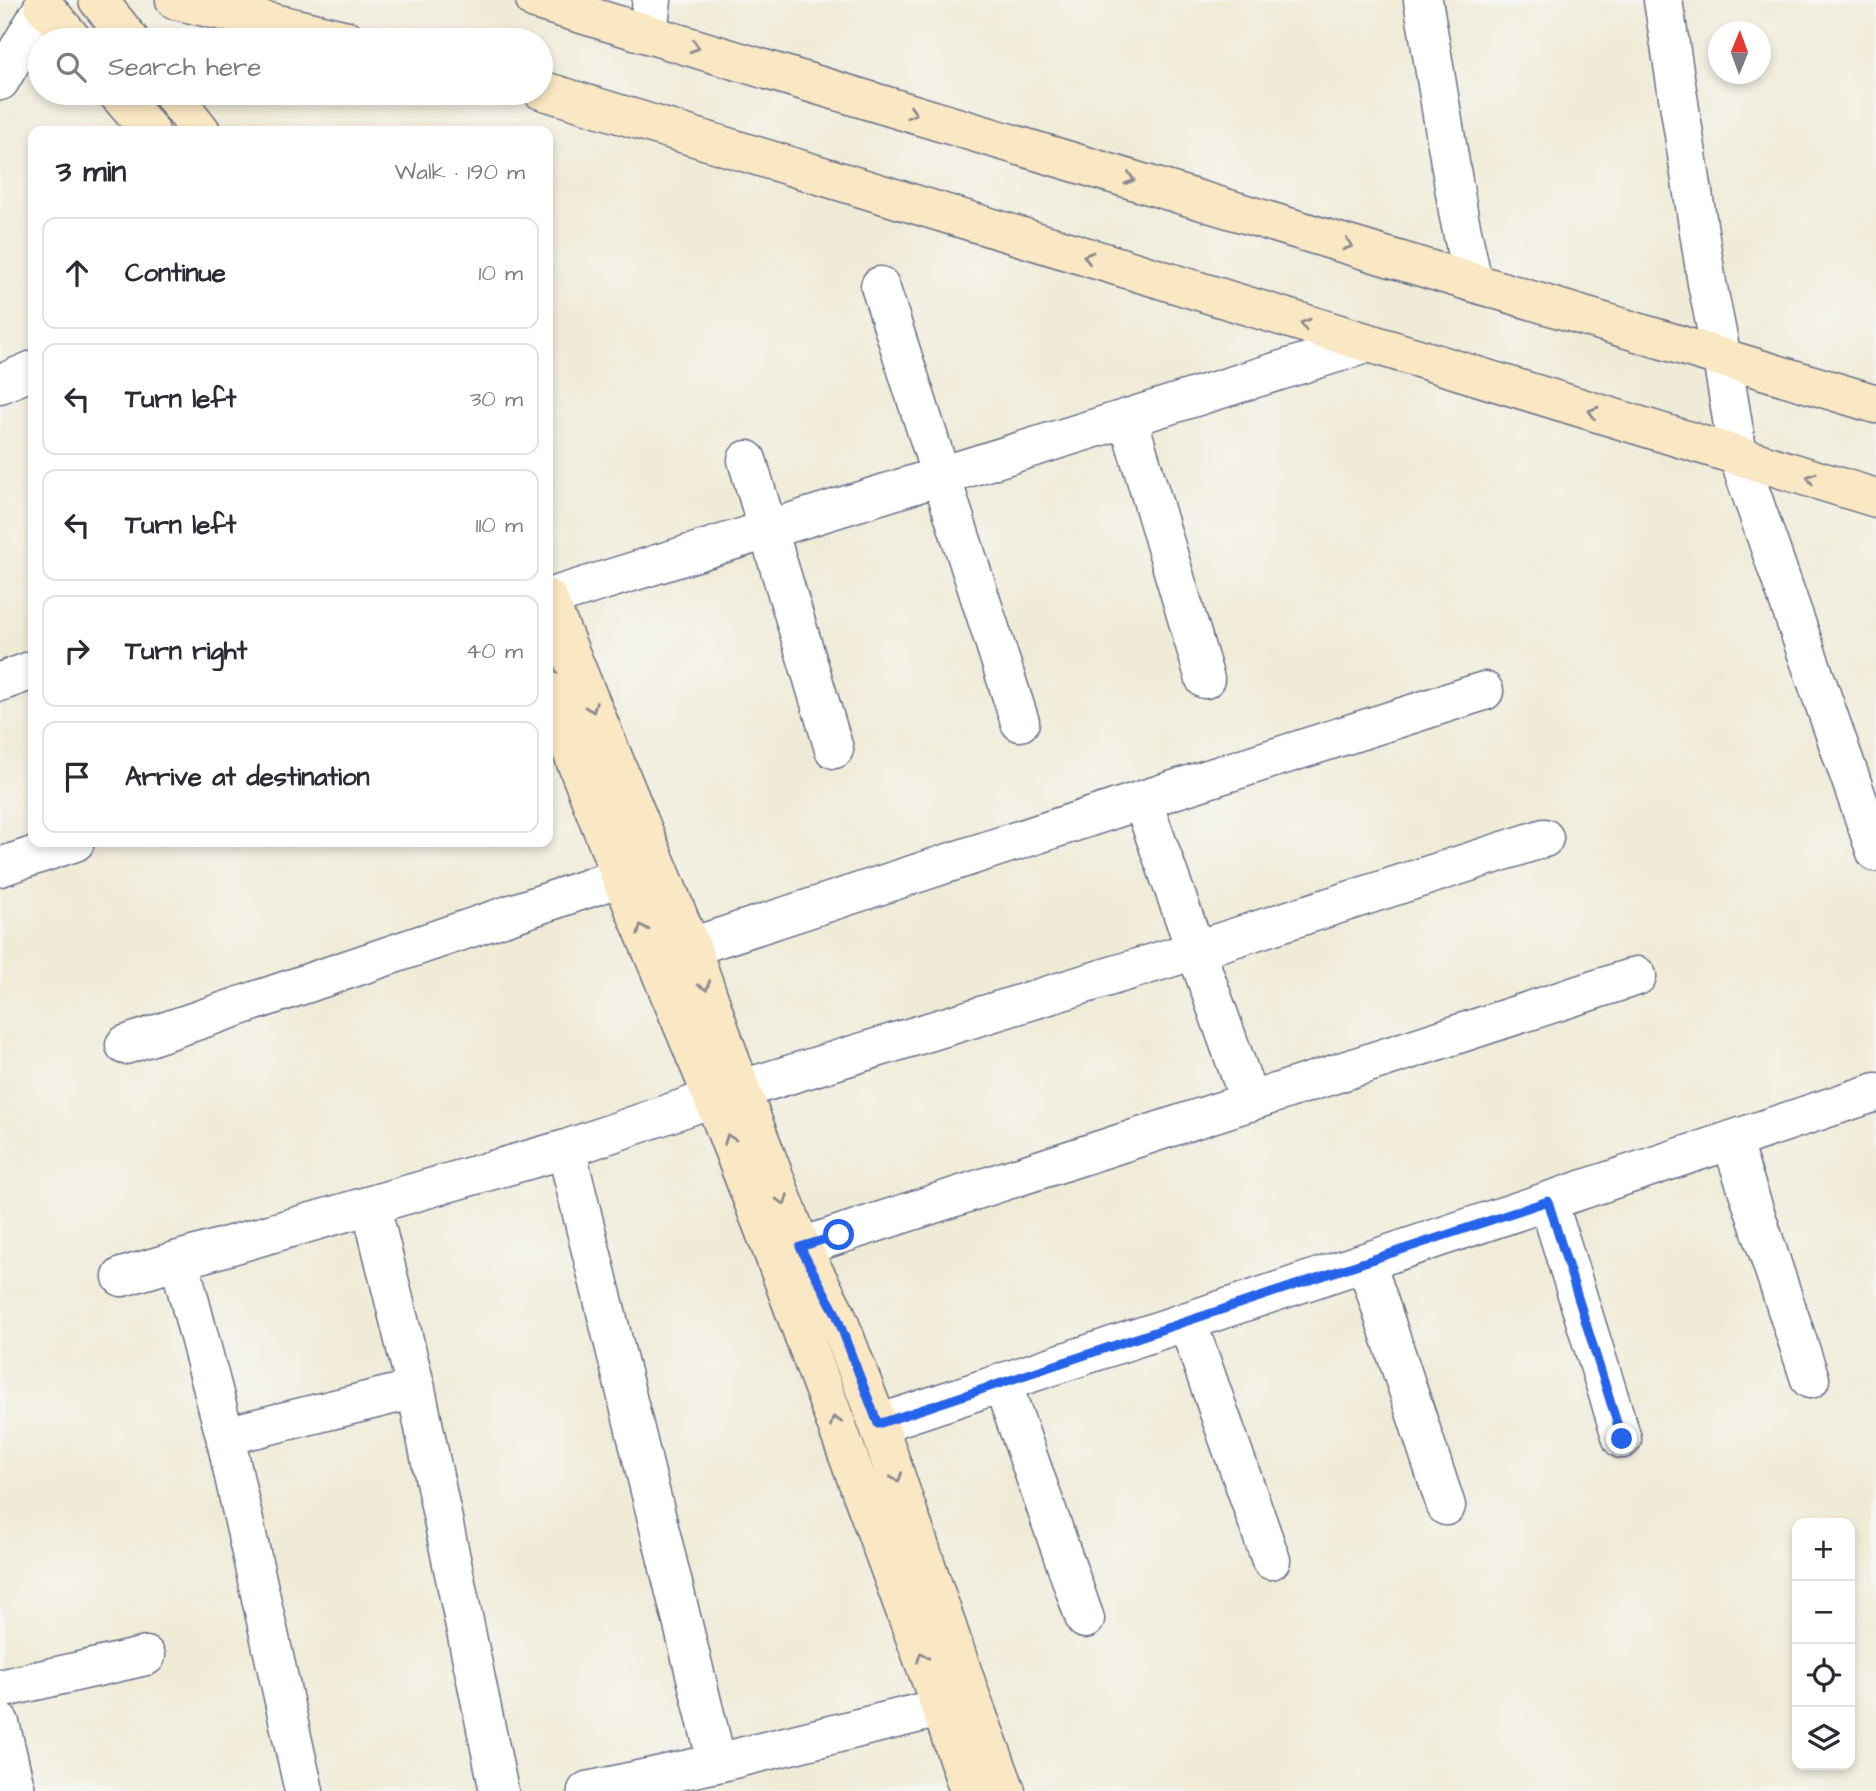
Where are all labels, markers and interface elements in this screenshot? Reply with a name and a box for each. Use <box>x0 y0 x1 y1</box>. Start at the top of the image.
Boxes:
north arrow <box>1708 21 1771 84</box>
search box <box>28 28 553 105</box>
one-way arrow <box>688 39 700 53</box>
icon: search <box>52 48 90 86</box>
text: Search here <box>108 49 261 85</box>
one-way arrow <box>906 104 918 119</box>
text: 3 min <box>56 151 126 193</box>
text: Walk · 190 m <box>395 156 525 188</box>
one-way arrow <box>1124 170 1136 185</box>
one-way arrow <box>1342 236 1354 251</box>
one-way arrow <box>1082 251 1094 266</box>
icon: ahead <box>58 254 96 292</box>
text: Continue <box>125 255 226 291</box>
text: 10 m <box>478 257 523 289</box>
one-way arrow <box>1300 317 1312 332</box>
icon: left <box>58 380 96 418</box>
text: Turn left <box>125 381 236 417</box>
text: 30 m <box>470 383 523 415</box>
one-way arrow <box>1587 405 1599 420</box>
one-way arrow <box>1805 472 1817 487</box>
icon: left <box>58 506 96 544</box>
text: Turn left <box>125 507 236 543</box>
text: 110 m <box>475 509 523 541</box>
icon: right <box>58 632 96 670</box>
text: Turn right <box>125 633 247 669</box>
text: 40 m <box>466 635 523 667</box>
one-way arrow <box>583 701 597 713</box>
icon: arrive <box>58 758 96 796</box>
text: Arrive at destination <box>125 759 370 795</box>
one-way arrow <box>637 923 651 935</box>
one-way arrow <box>697 980 711 992</box>
one-way arrow <box>724 1134 738 1146</box>
one-way arrow <box>774 1194 788 1206</box>
route start <box>823 1219 854 1250</box>
one-way arrow <box>829 1415 843 1427</box>
route end <box>1606 1423 1637 1454</box>
one-way arrow <box>889 1472 903 1484</box>
map controls <box>1792 1518 1855 1770</box>
button: + <box>1792 1518 1855 1581</box>
button: − <box>1792 1581 1855 1644</box>
button: locate <box>1792 1644 1855 1707</box>
one-way arrow <box>916 1652 930 1664</box>
button: layers <box>1792 1707 1855 1770</box>

